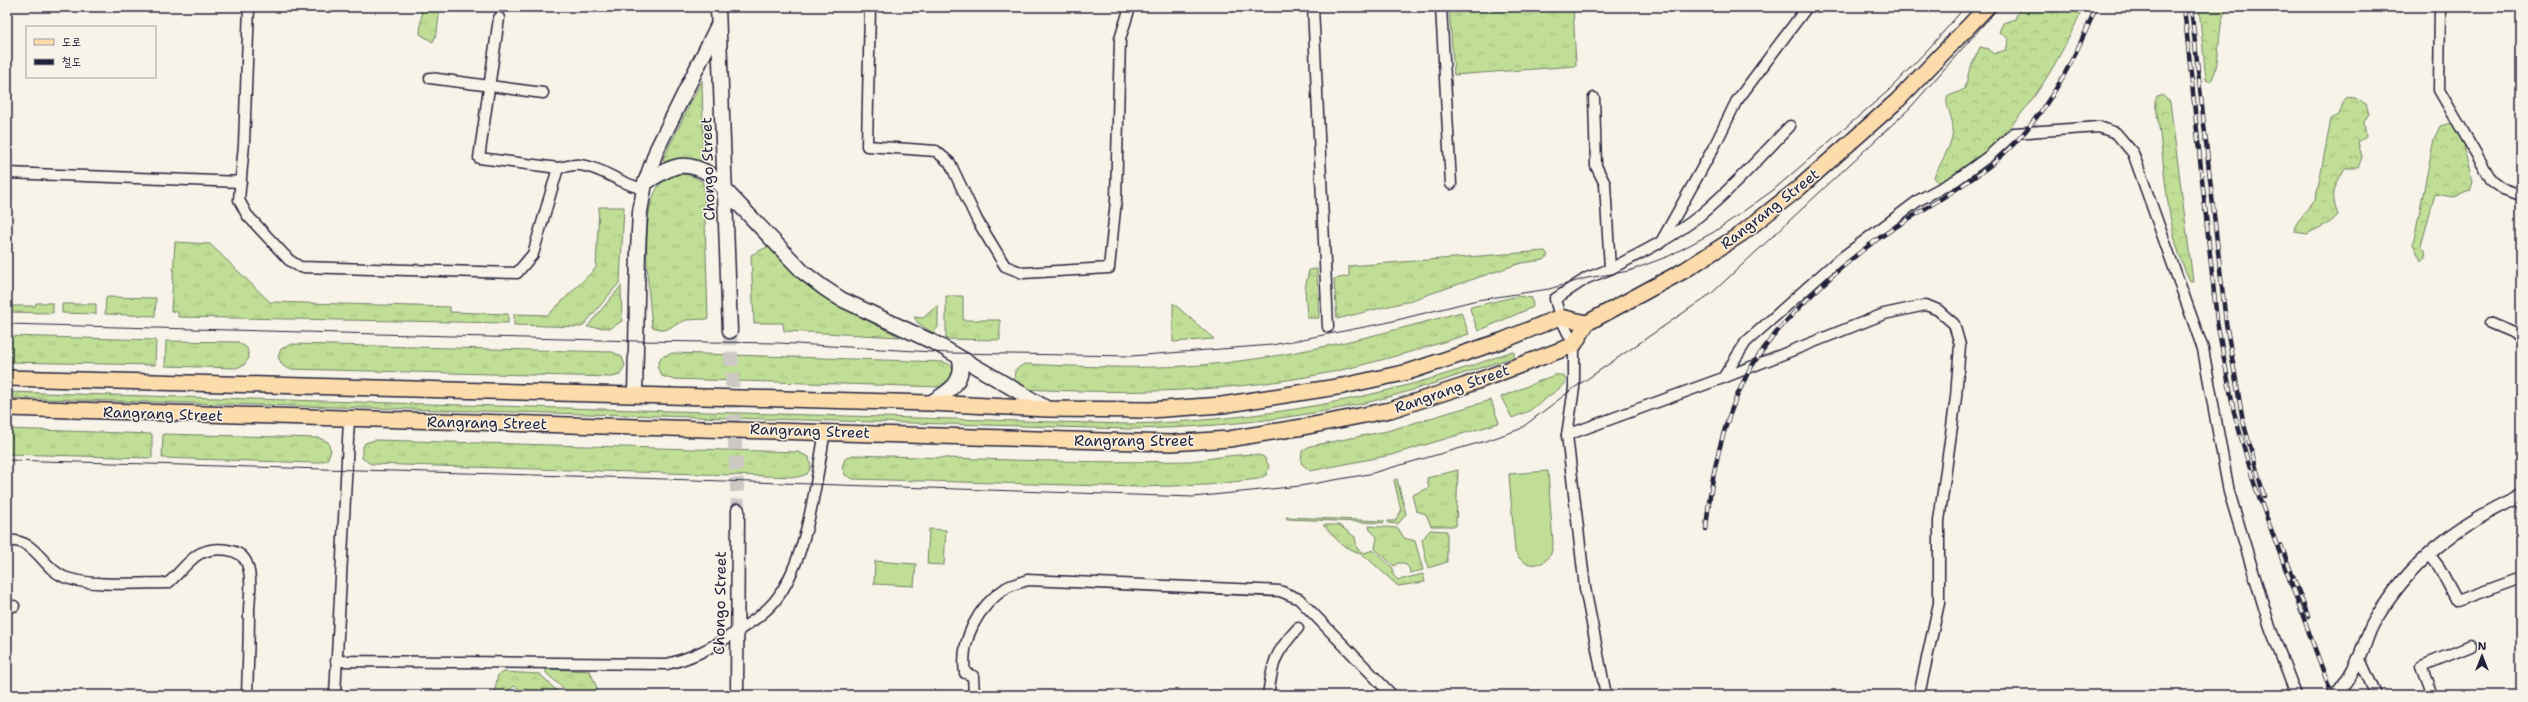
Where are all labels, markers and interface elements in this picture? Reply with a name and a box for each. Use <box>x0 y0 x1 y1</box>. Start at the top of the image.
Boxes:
legend <box>26 26 156 78</box>
text: 도로 <box>62 34 81 50</box>
text: 철도 <box>62 54 81 70</box>
street label: Chongo Street <box>696 117 720 221</box>
street label: Rangrang Street <box>1716 164 1824 254</box>
street label: Rangrang Street <box>1392 360 1512 418</box>
street label: Rangrang Street <box>103 402 223 426</box>
street label: Rangrang Street <box>427 412 547 434</box>
street label: Rangrang Street <box>750 419 870 443</box>
street label: Rangrang Street <box>1074 431 1194 451</box>
street label: Chongo Street <box>709 551 731 655</box>
north arrow <box>2462 636 2502 676</box>
text: N <box>2478 639 2487 654</box>

